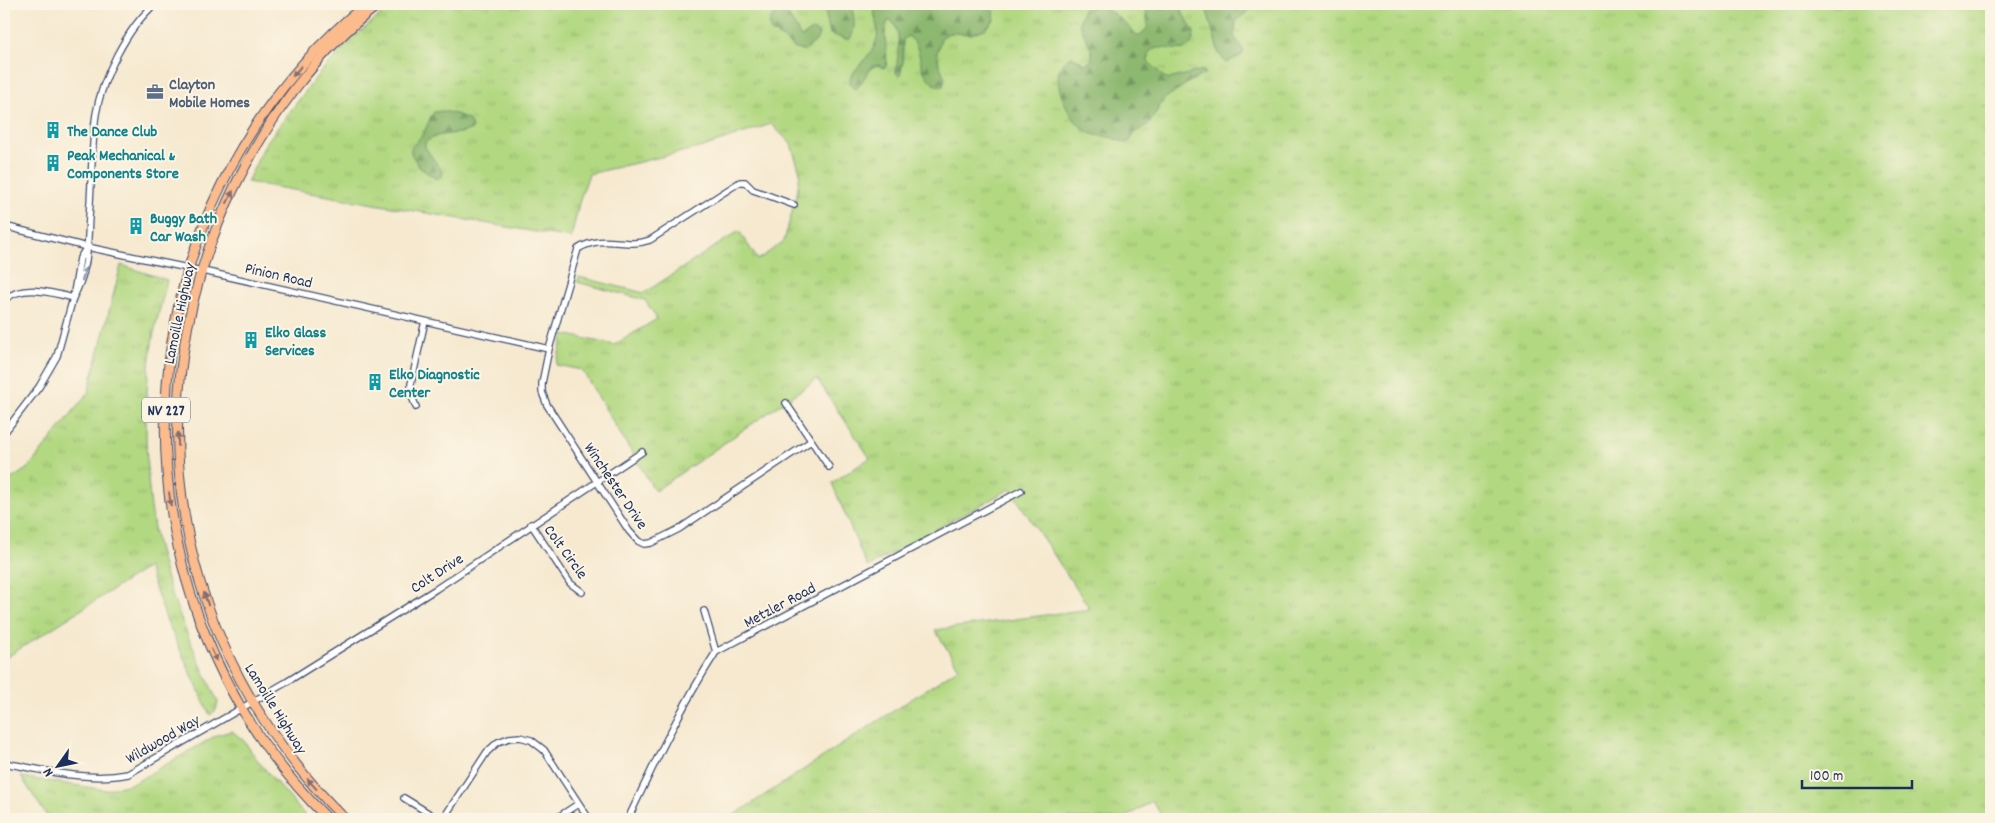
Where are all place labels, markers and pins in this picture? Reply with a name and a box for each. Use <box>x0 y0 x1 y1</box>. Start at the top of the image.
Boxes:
place label: Clayton Mobile Homes <box>169 74 250 115</box>
office icon: Clayton Mobile Homes <box>145 82 165 102</box>
building icon: The Dance Club <box>43 120 63 140</box>
place label: The Dance Club <box>67 121 157 144</box>
place label: Peak Mechanical & Components Store <box>67 145 179 186</box>
building icon: Peak Mechanical & Components Store <box>43 153 63 173</box>
place label: Buggy Bath Car Wash <box>150 208 217 249</box>
building icon: Buggy Bath Car Wash <box>126 216 146 236</box>
place label: Elko Glass Services <box>265 322 327 363</box>
building icon: Elko Glass Services <box>241 330 261 350</box>
place label: Elko Diagnostic Center <box>389 364 480 405</box>
building icon: Elko Diagnostic Center <box>365 372 385 392</box>

